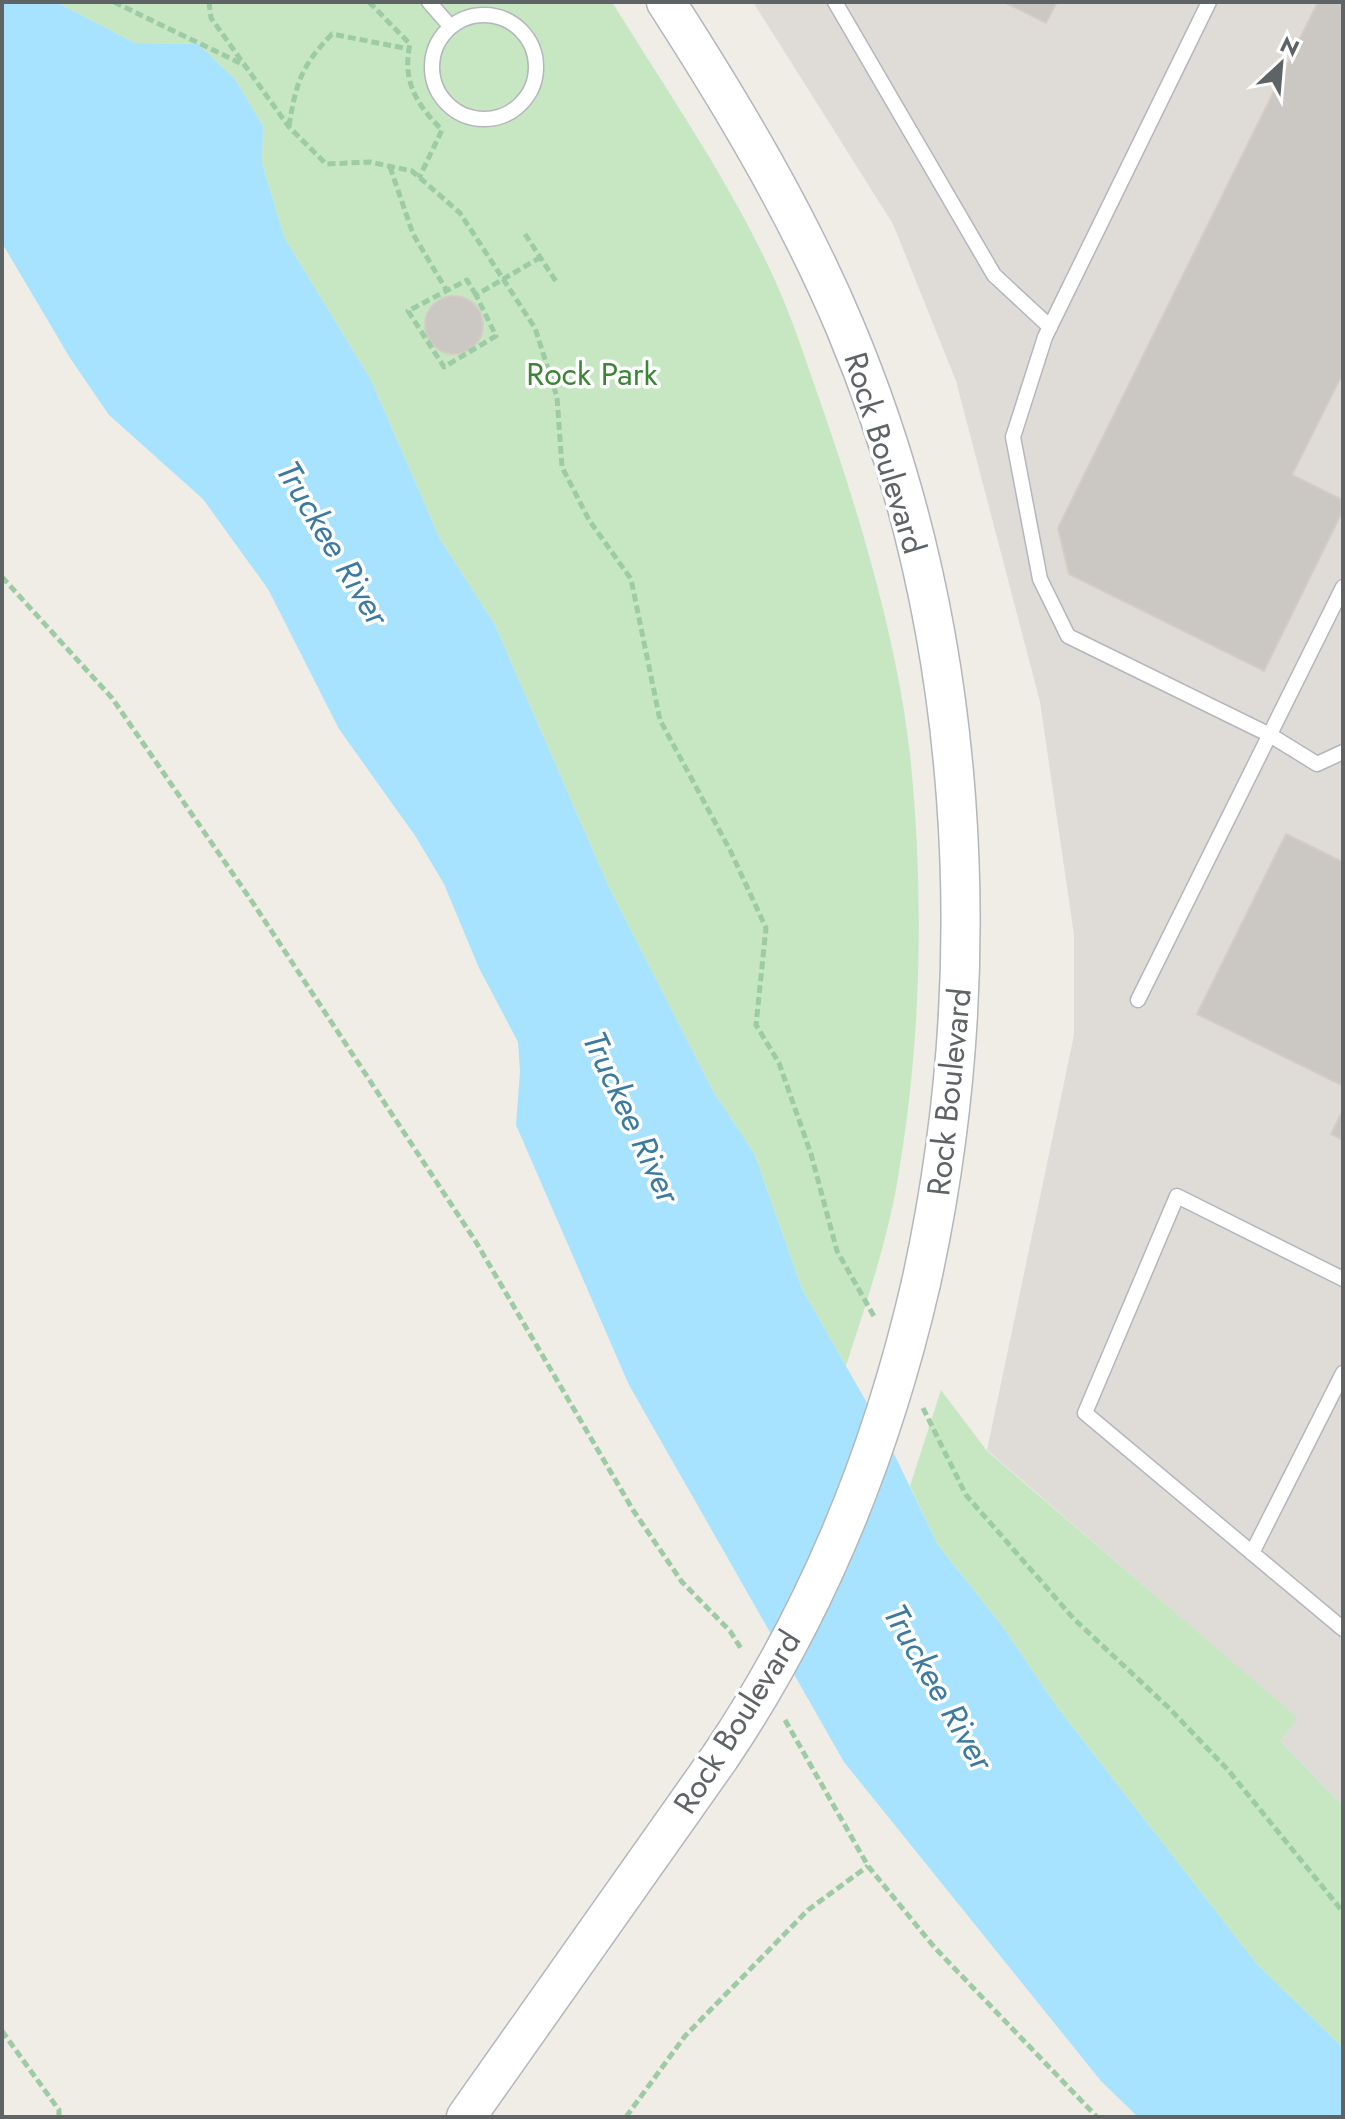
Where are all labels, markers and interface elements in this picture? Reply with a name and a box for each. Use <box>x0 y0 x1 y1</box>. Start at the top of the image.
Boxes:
north arrow <box>1241 24 1321 104</box>
text: N <box>1275 28 1305 64</box>
street label: Rock Boulevard <box>833 347 937 559</box>
park label: Rock Park <box>526 351 659 397</box>
water label: Truckee River <box>264 452 402 636</box>
street label: Rock Boulevard <box>915 986 983 1198</box>
water label: Truckee River <box>570 1023 693 1213</box>
water label: Truckee River <box>871 1595 1007 1781</box>
street label: Rock Boulevard <box>662 1621 812 1823</box>

